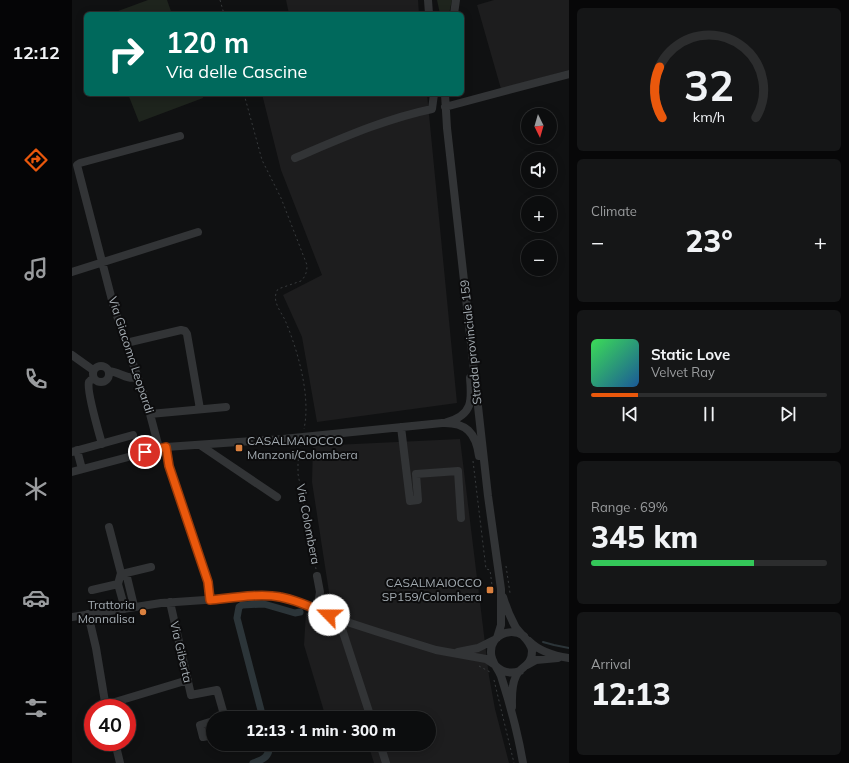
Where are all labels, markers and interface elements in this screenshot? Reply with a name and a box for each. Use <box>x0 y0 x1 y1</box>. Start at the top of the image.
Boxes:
text: 120 m <box>166 25 249 60</box>
icon: right <box>100 28 152 80</box>
text: 12:12 <box>12 41 60 64</box>
text: 32 <box>684 58 734 110</box>
text: Via delle Cascine <box>166 60 307 83</box>
text: km/h <box>693 107 725 125</box>
north arrow <box>521 108 557 144</box>
map controls <box>521 108 557 276</box>
icon: directions <box>22 146 50 174</box>
button: sound <box>521 152 557 188</box>
button: + <box>521 196 557 232</box>
text: Climate <box>591 203 637 219</box>
text: 23° <box>685 222 733 260</box>
text: − <box>591 228 604 256</box>
text: + <box>814 228 827 256</box>
button: − <box>521 240 557 276</box>
icon: music <box>22 255 50 283</box>
street label: Strada provinciale 159 <box>456 279 485 405</box>
street label: Via Giacomo Leopardi <box>105 294 158 415</box>
text: Static Love <box>651 345 730 364</box>
text: Velvet Ray <box>651 364 715 380</box>
icon: phone <box>22 365 50 393</box>
icon: previous <box>619 403 641 425</box>
icon: pause <box>698 403 720 425</box>
icon: next <box>777 403 799 425</box>
place label: CASALMAIOCCO Manzoni/Colombera <box>247 433 358 462</box>
pin <box>128 435 162 469</box>
icon: arrive <box>134 441 156 463</box>
marker: CASALMAIOCCO Manzoni/Colombera <box>234 443 244 453</box>
icon: climate <box>22 475 50 503</box>
street label: Via Colombera <box>293 482 324 565</box>
text: Range · 69% <box>591 499 668 515</box>
text: 345 km <box>591 518 698 556</box>
place label: CASALMAIOCCO SP159/Colombera <box>382 575 482 604</box>
icon: car <box>22 584 50 612</box>
marker: CASALMAIOCCO SP159/Colombera <box>485 585 495 595</box>
position arrow <box>308 594 350 636</box>
place label: Trattoria Monnalisa <box>78 597 135 626</box>
marker: Trattoria Monnalisa <box>138 607 148 617</box>
street label: Via Giberta <box>167 620 196 684</box>
text: Arrival <box>591 656 631 672</box>
text: 12:13 <box>591 675 671 713</box>
icon: filters <box>22 694 50 722</box>
speed limit sign: 40 <box>84 699 136 751</box>
text: 12:13 · 1 min · 300 m <box>246 721 396 740</box>

